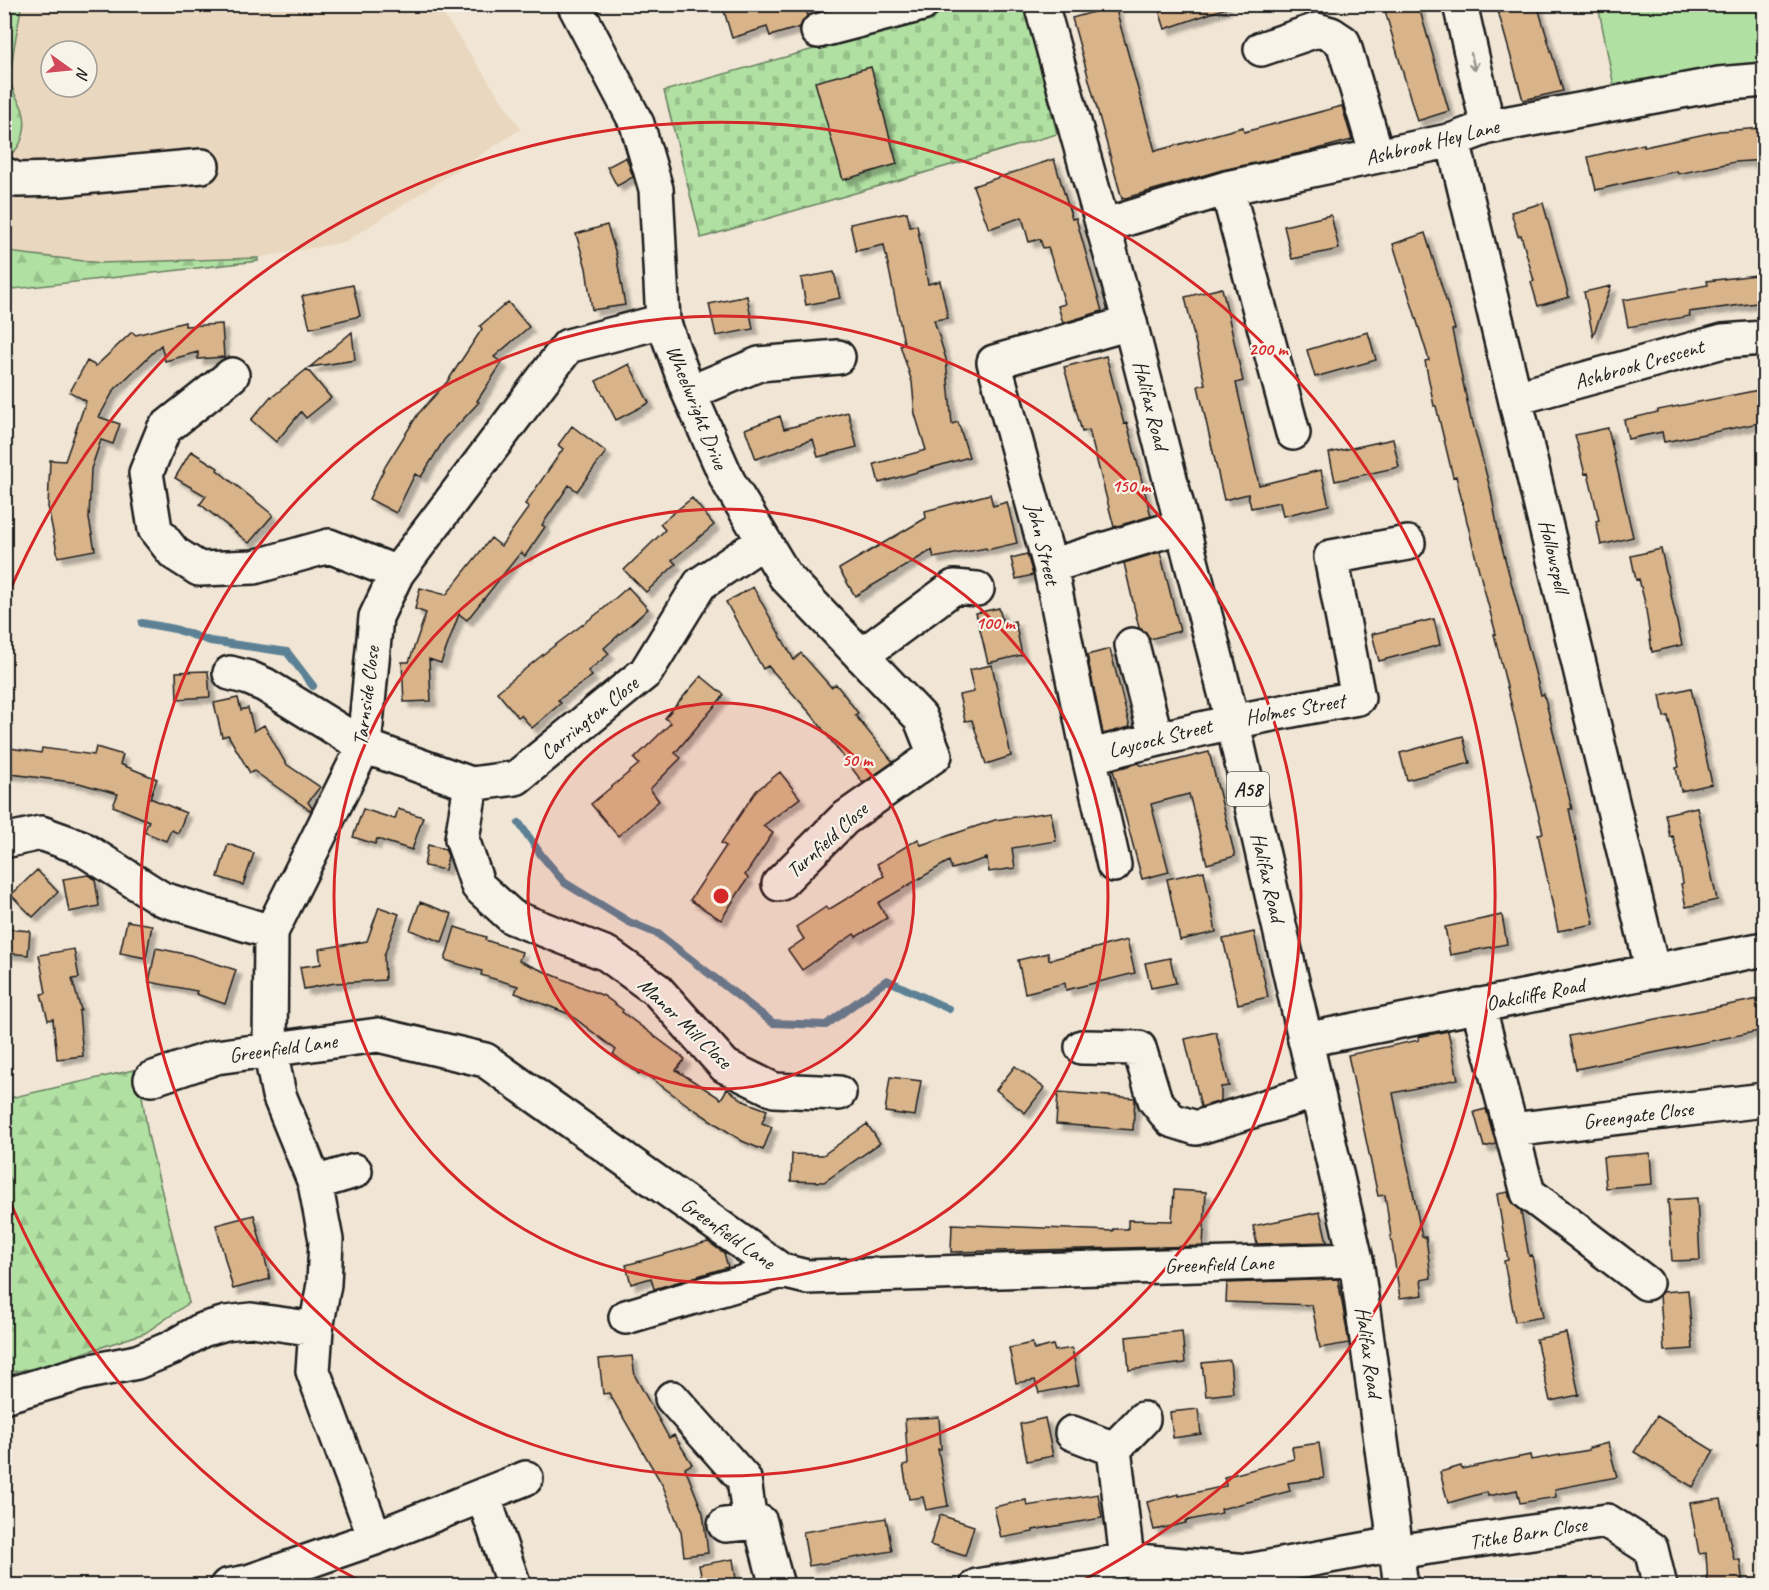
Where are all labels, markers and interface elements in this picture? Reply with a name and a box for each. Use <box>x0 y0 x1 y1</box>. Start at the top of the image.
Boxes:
north arrow <box>39 39 99 99</box>
one-way arrow <box>1468 51 1479 71</box>
text: N <box>71 65 93 83</box>
street label: Ashbrook Hey Lane <box>1363 113 1503 171</box>
street label: Ashbrook Crescent <box>1571 333 1709 395</box>
text: 200 m <box>1249 338 1289 360</box>
street label: Wheelwright Drive <box>660 341 734 474</box>
street label: Halifax Road <box>1127 358 1175 456</box>
text: 150 m <box>1112 475 1152 497</box>
street label: John Street <box>1020 500 1066 590</box>
street label: Hollowspell <box>1533 517 1576 598</box>
text: 100 m <box>976 612 1016 634</box>
street label: Tarnside Close <box>347 644 385 747</box>
street label: Carrington Close <box>535 670 644 766</box>
street label: Holmes Street <box>1243 687 1350 731</box>
street label: Laycock Street <box>1106 712 1216 763</box>
text: 50 m <box>842 749 874 771</box>
road number: A58 <box>1227 772 1269 806</box>
street label: Turnfield Close <box>781 795 875 883</box>
street label: Halifax Road <box>1245 830 1292 928</box>
centre of rings <box>711 886 731 906</box>
street label: Oakcliffe Road <box>1484 971 1590 1016</box>
street label: Manor Mill Close <box>633 972 738 1075</box>
street label: Greenfield Lane <box>227 1027 340 1068</box>
street label: Greengate Close <box>1581 1095 1696 1135</box>
street label: Greenfield Lane <box>676 1191 781 1275</box>
street label: Greenfield Lane <box>1164 1249 1275 1279</box>
street label: Halifax Road <box>1350 1305 1389 1402</box>
street label: Tithe Barn Close <box>1467 1511 1590 1555</box>

